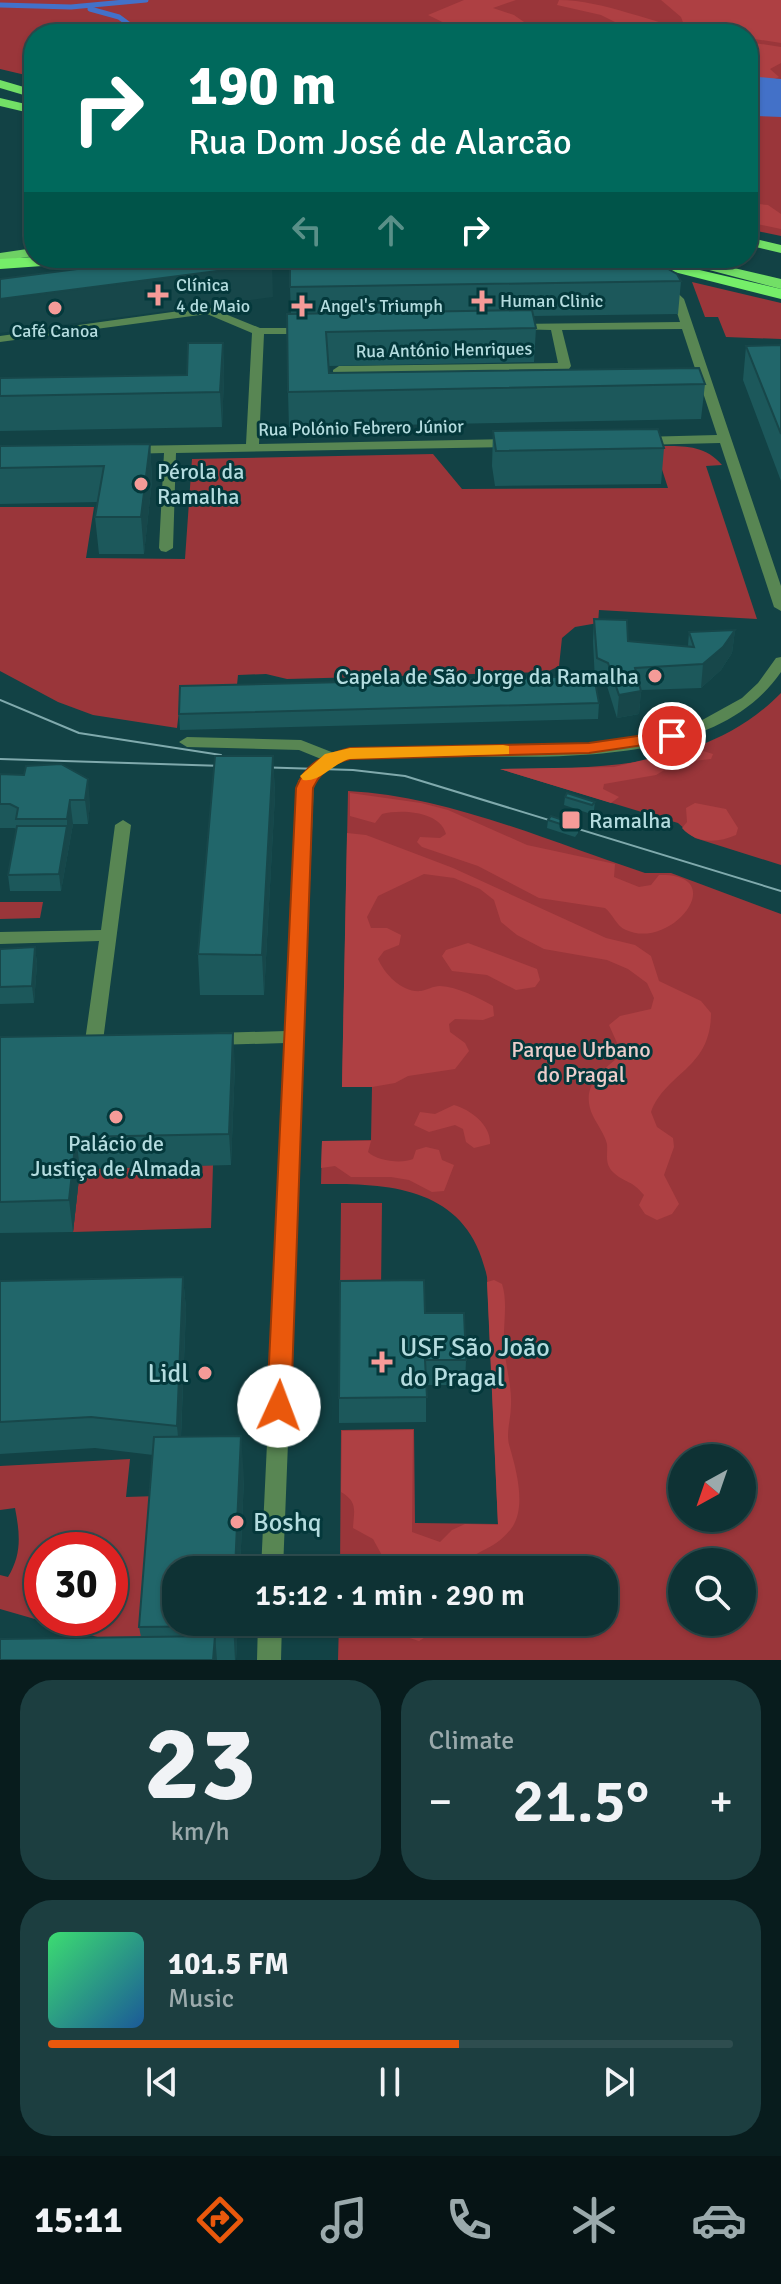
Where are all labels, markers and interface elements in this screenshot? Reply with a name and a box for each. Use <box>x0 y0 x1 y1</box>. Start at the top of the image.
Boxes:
text: 190 m <box>188 51 336 120</box>
icon: right <box>56 56 160 160</box>
text: Rua Dom José de Alarcão <box>188 120 572 165</box>
icon: left <box>285 208 329 252</box>
icon: ahead <box>369 208 413 252</box>
icon: right <box>453 208 497 252</box>
place label: Clínica 4 de Maio <box>176 274 250 317</box>
marker: Clínica 4 de Maio <box>147 284 169 306</box>
marker: Human Clinic <box>471 290 493 312</box>
place label: Human Clinic <box>500 290 603 312</box>
marker: Angel's Triumph <box>291 295 313 317</box>
place label: Angel's Triumph <box>320 295 443 317</box>
marker: Café Canoa <box>46 299 64 317</box>
place label: Café Canoa <box>12 320 98 342</box>
street label: Rua António Henriques <box>355 337 533 363</box>
street label: Rua Polónio Febrero Júnior <box>258 415 464 441</box>
place label: Pérola da Ramalha <box>157 458 244 510</box>
marker: Pérola da Ramalha <box>132 475 150 493</box>
place label: Capela de São Jorge da Ramalha <box>336 663 639 690</box>
marker: Capela de São Jorge da Ramalha <box>646 667 664 685</box>
pin <box>638 702 706 770</box>
icon: arrive <box>650 714 694 758</box>
place label: Ramalha <box>589 807 671 834</box>
marker: Ramalha <box>560 809 582 831</box>
park label: Parque Urbano do Pragal <box>511 1036 651 1088</box>
marker: Palácio de Justiça de Almada <box>107 1108 125 1126</box>
place label: Palácio de Justiça de Almada <box>31 1130 201 1182</box>
place label: USF São João do Pragal <box>400 1332 550 1394</box>
marker: USF São João do Pragal <box>371 1351 393 1373</box>
place label: Lidl <box>147 1358 189 1390</box>
marker: Lidl <box>196 1364 214 1382</box>
position arrow <box>237 1364 321 1448</box>
north arrow <box>668 1444 756 1532</box>
map controls <box>668 1444 756 1636</box>
place label: Boshq <box>253 1507 322 1539</box>
marker: Boshq <box>228 1513 246 1531</box>
speed limit sign: 30 <box>24 1532 128 1636</box>
button: search <box>668 1548 756 1636</box>
text: 15:12 · 1 min · 290 m <box>255 1577 525 1614</box>
text: 23 <box>144 1700 256 1828</box>
text: Climate <box>429 1725 514 1757</box>
text: 21.5° <box>512 1765 649 1839</box>
text: − <box>429 1775 452 1829</box>
text: + <box>709 1775 733 1829</box>
text: km/h <box>171 1816 230 1848</box>
text: 101.5 FM <box>168 1946 289 1983</box>
text: Music <box>168 1983 234 2015</box>
icon: previous <box>140 2060 184 2104</box>
icon: pause <box>368 2060 412 2104</box>
icon: next <box>597 2060 641 2104</box>
icon: directions <box>192 2192 248 2248</box>
icon: music <box>316 2192 372 2248</box>
icon: phone <box>441 2192 497 2248</box>
icon: climate <box>566 2192 622 2248</box>
icon: car <box>691 2192 747 2248</box>
text: 15:11 <box>34 2198 123 2243</box>

